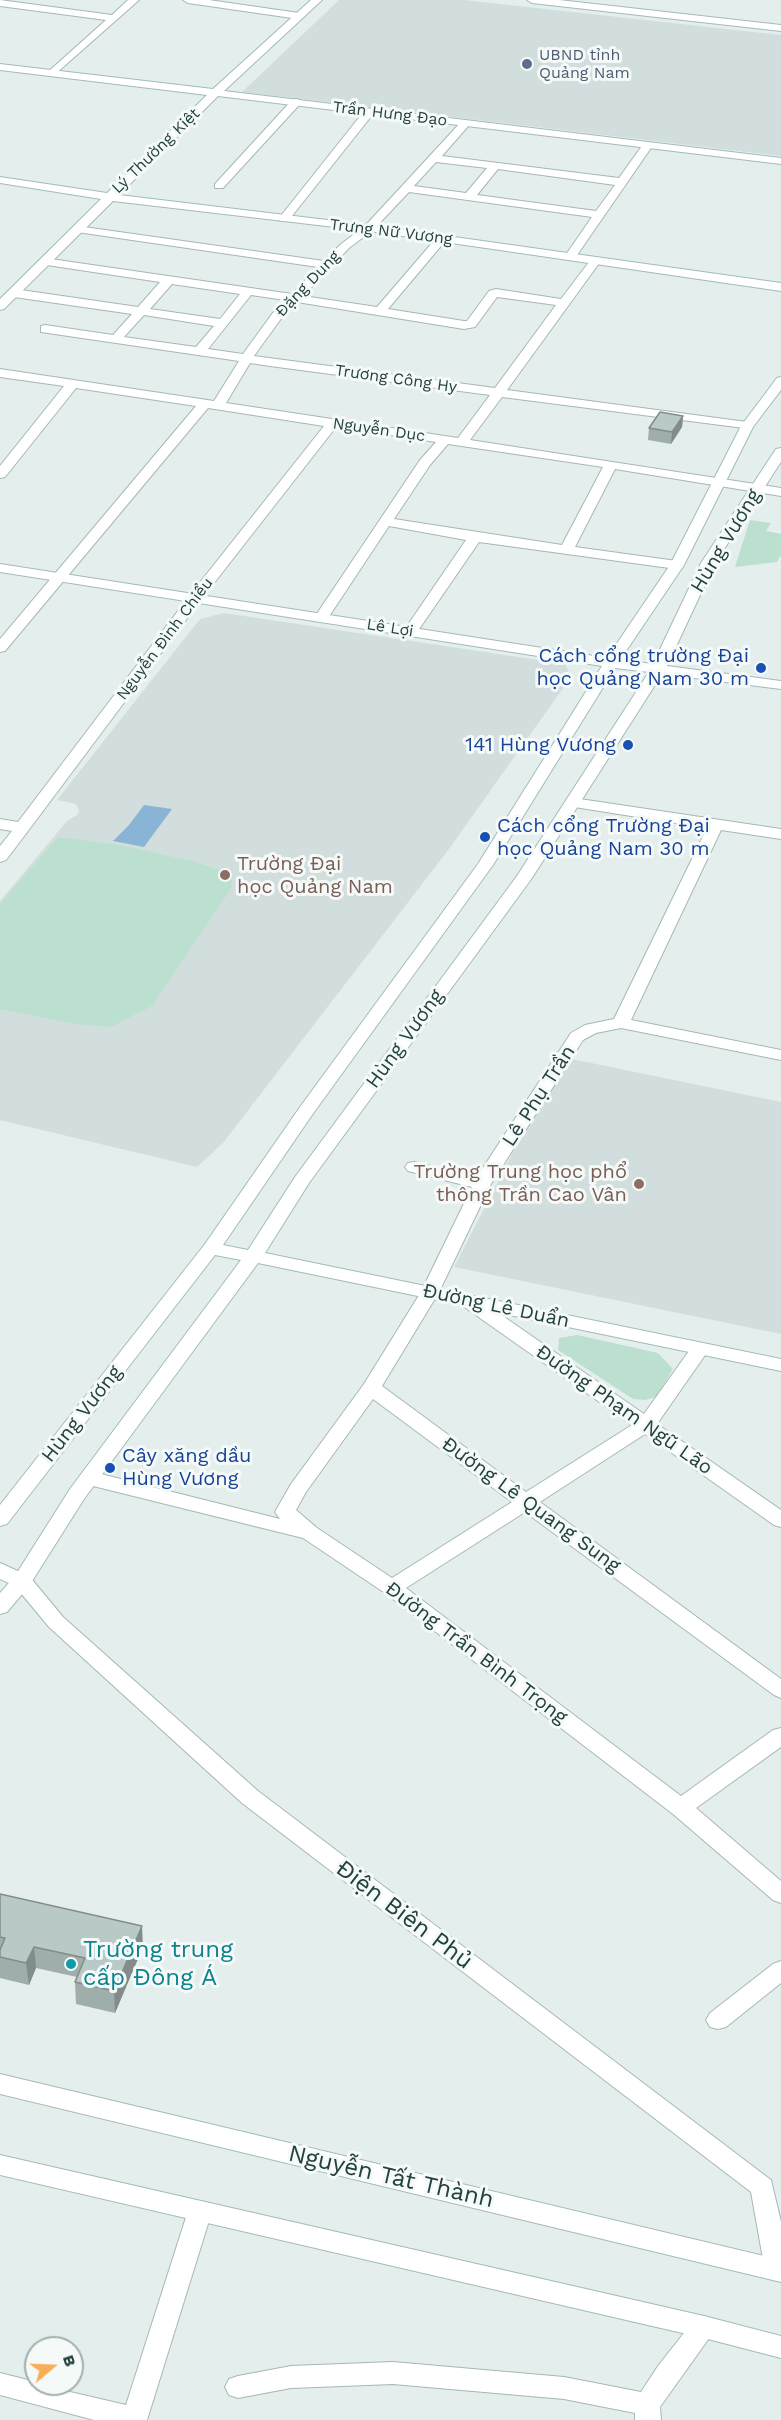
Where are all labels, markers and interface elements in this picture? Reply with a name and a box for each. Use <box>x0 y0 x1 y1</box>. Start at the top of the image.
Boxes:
place label: UBND tỉnh Quảng Nam <box>539 45 630 83</box>
marker: UBND tỉnh Quảng Nam <box>520 57 534 71</box>
street label: Trần Hưng Đạo <box>332 97 448 131</box>
street label: Lý Thường Kiệt <box>108 104 204 198</box>
street label: Trưng Nữ Vương <box>329 215 453 249</box>
street label: Đặng Dung <box>272 247 344 321</box>
street label: Trương Công Hy <box>334 361 458 397</box>
street label: Nguyễn Dục <box>332 414 426 446</box>
street label: Hùng Vương <box>686 485 766 597</box>
street label: Nguyễn Đình Chiểu <box>113 574 217 704</box>
street label: Lê Lợi <box>365 615 415 641</box>
place label: Cách cổng trường Đại học Quảng Nam 30 m <box>536 644 749 691</box>
marker: Cách cổng trường Đại học Quảng Nam 30 m <box>754 661 768 675</box>
place label: 141 Hùng Vương <box>465 733 616 757</box>
marker: 141 Hùng Vương <box>621 738 635 752</box>
place label: Cách cổng Trường Đại học Quảng Nam 30 m <box>497 814 710 861</box>
marker: Cách cổng Trường Đại học Quảng Nam 30 m <box>478 830 492 844</box>
place label: Trường Đại học Quảng Nam <box>237 852 393 899</box>
marker: Trường Đại học Quảng Nam <box>218 868 232 882</box>
street label: Hùng Vương <box>361 985 449 1093</box>
street label: Lê Phụ Trần <box>497 1041 581 1151</box>
place label: Trường Trung học phổ thông Trần Cao Vân <box>414 1160 627 1207</box>
marker: Trường Trung học phổ thông Trần Cao Vân <box>632 1177 646 1191</box>
street label: Đường Lê Duẩn <box>420 1279 572 1333</box>
street label: Đường Phạm Ngũ Lão <box>531 1340 717 1480</box>
street label: Hùng Vương <box>37 1361 127 1467</box>
street label: Đường Lê Quang Sung <box>437 1432 625 1578</box>
place label: Cây xăng dầu Hùng Vương <box>122 1444 251 1491</box>
marker: Cây xăng dầu Hùng Vương <box>103 1461 117 1475</box>
street label: Đường Trần Bình Trọng <box>380 1577 572 1729</box>
street label: Điện Biên Phủ <box>330 1854 478 1976</box>
place label: Trường trung cấp Đông Á <box>83 1936 233 1992</box>
marker: Trường trung cấp Đông Á <box>64 1957 78 1971</box>
street label: Nguyễn Tất Thành <box>286 2139 496 2215</box>
north arrow <box>24 2336 84 2396</box>
text: B <box>59 2352 80 2369</box>

